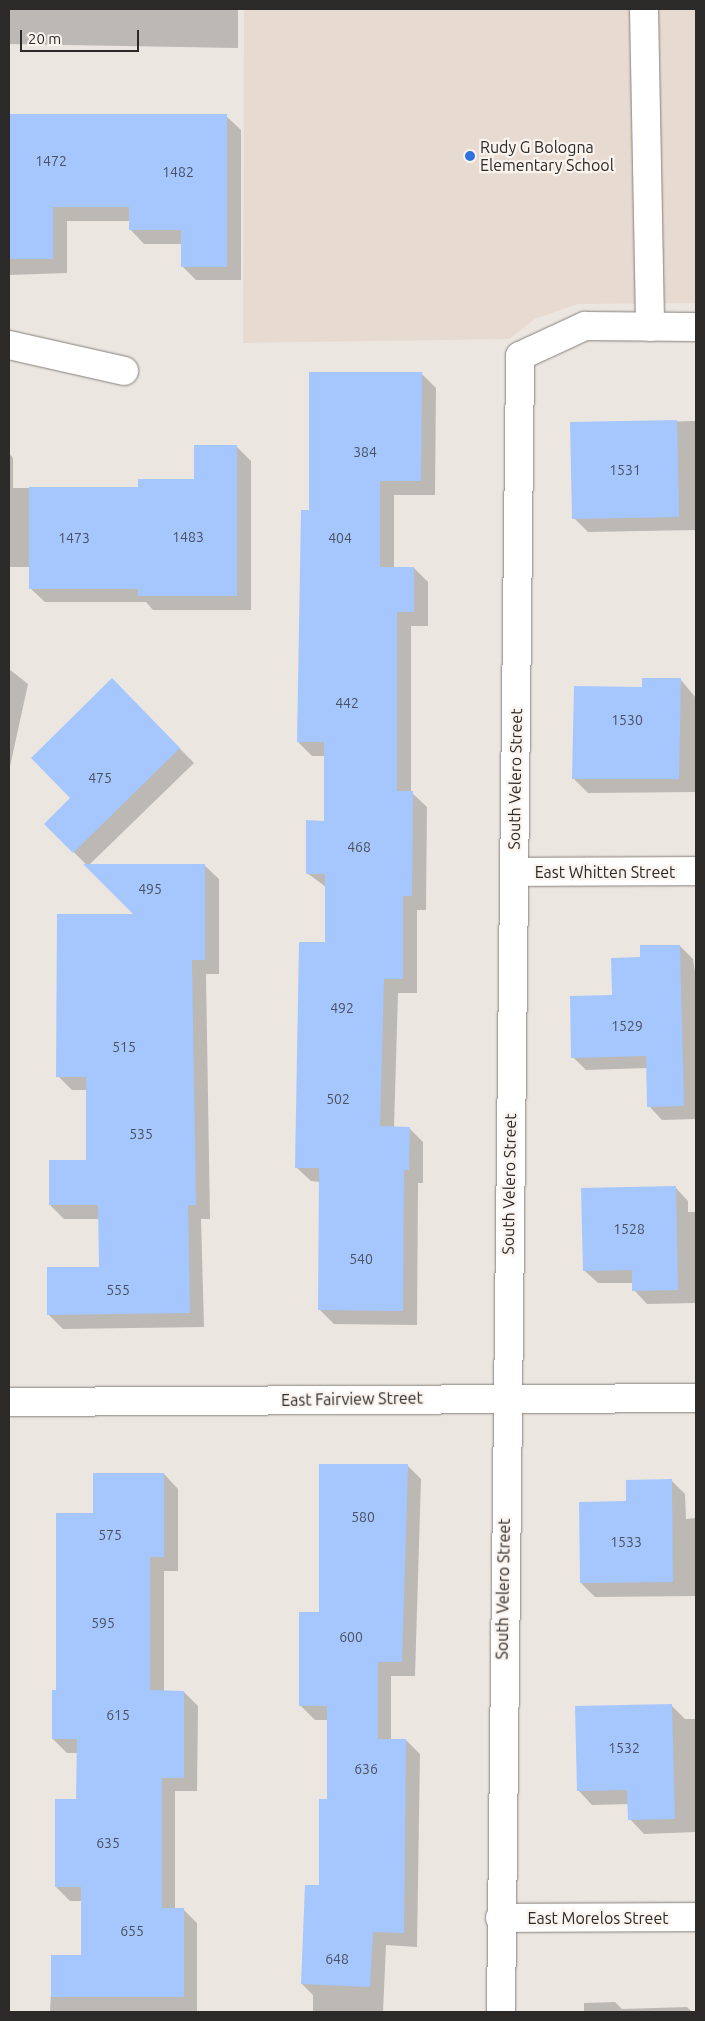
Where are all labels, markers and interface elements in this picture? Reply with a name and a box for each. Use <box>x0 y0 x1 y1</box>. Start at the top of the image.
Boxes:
scale bar <box>22 20 141 52</box>
text: 20 m <box>28 30 61 47</box>
place label: Rudy G Bologna Elementary School <box>480 137 614 175</box>
marker: Rudy G Bologna Elementary School <box>464 150 476 162</box>
house number: 1472 <box>35 153 67 169</box>
house number: 1482 <box>162 164 194 180</box>
house number: 384 <box>353 444 377 460</box>
house number: 1531 <box>609 462 641 478</box>
house number: 1483 <box>172 529 204 545</box>
house number: 1473 <box>58 530 90 546</box>
house number: 404 <box>328 530 352 546</box>
house number: 442 <box>335 695 359 711</box>
street label: South Velero Street <box>504 708 526 850</box>
house number: 1530 <box>611 712 643 728</box>
house number: 475 <box>88 770 112 786</box>
house number: 468 <box>347 839 371 855</box>
street label: East Whitten Street <box>535 862 675 882</box>
house number: 495 <box>138 881 162 897</box>
house number: 492 <box>330 1000 354 1016</box>
house number: 1529 <box>611 1018 643 1034</box>
house number: 515 <box>112 1039 136 1055</box>
house number: 502 <box>326 1091 350 1107</box>
street label: South Velero Street <box>498 1113 520 1255</box>
house number: 535 <box>129 1126 153 1142</box>
house number: 1528 <box>613 1221 645 1237</box>
house number: 540 <box>349 1251 373 1267</box>
house number: 555 <box>106 1282 130 1298</box>
street label: East Fairview Street <box>281 1388 423 1410</box>
house number: 580 <box>351 1509 375 1525</box>
street label: South Velero Street <box>492 1518 514 1660</box>
house number: 575 <box>98 1527 122 1543</box>
house number: 1533 <box>610 1534 642 1550</box>
house number: 595 <box>91 1615 115 1631</box>
house number: 600 <box>339 1629 363 1645</box>
house number: 615 <box>106 1707 130 1723</box>
house number: 1532 <box>608 1740 640 1756</box>
house number: 636 <box>354 1761 378 1777</box>
house number: 635 <box>96 1835 120 1851</box>
street label: East Morelos Street <box>527 1908 669 1928</box>
house number: 655 <box>120 1923 144 1939</box>
house number: 648 <box>325 1951 349 1967</box>

